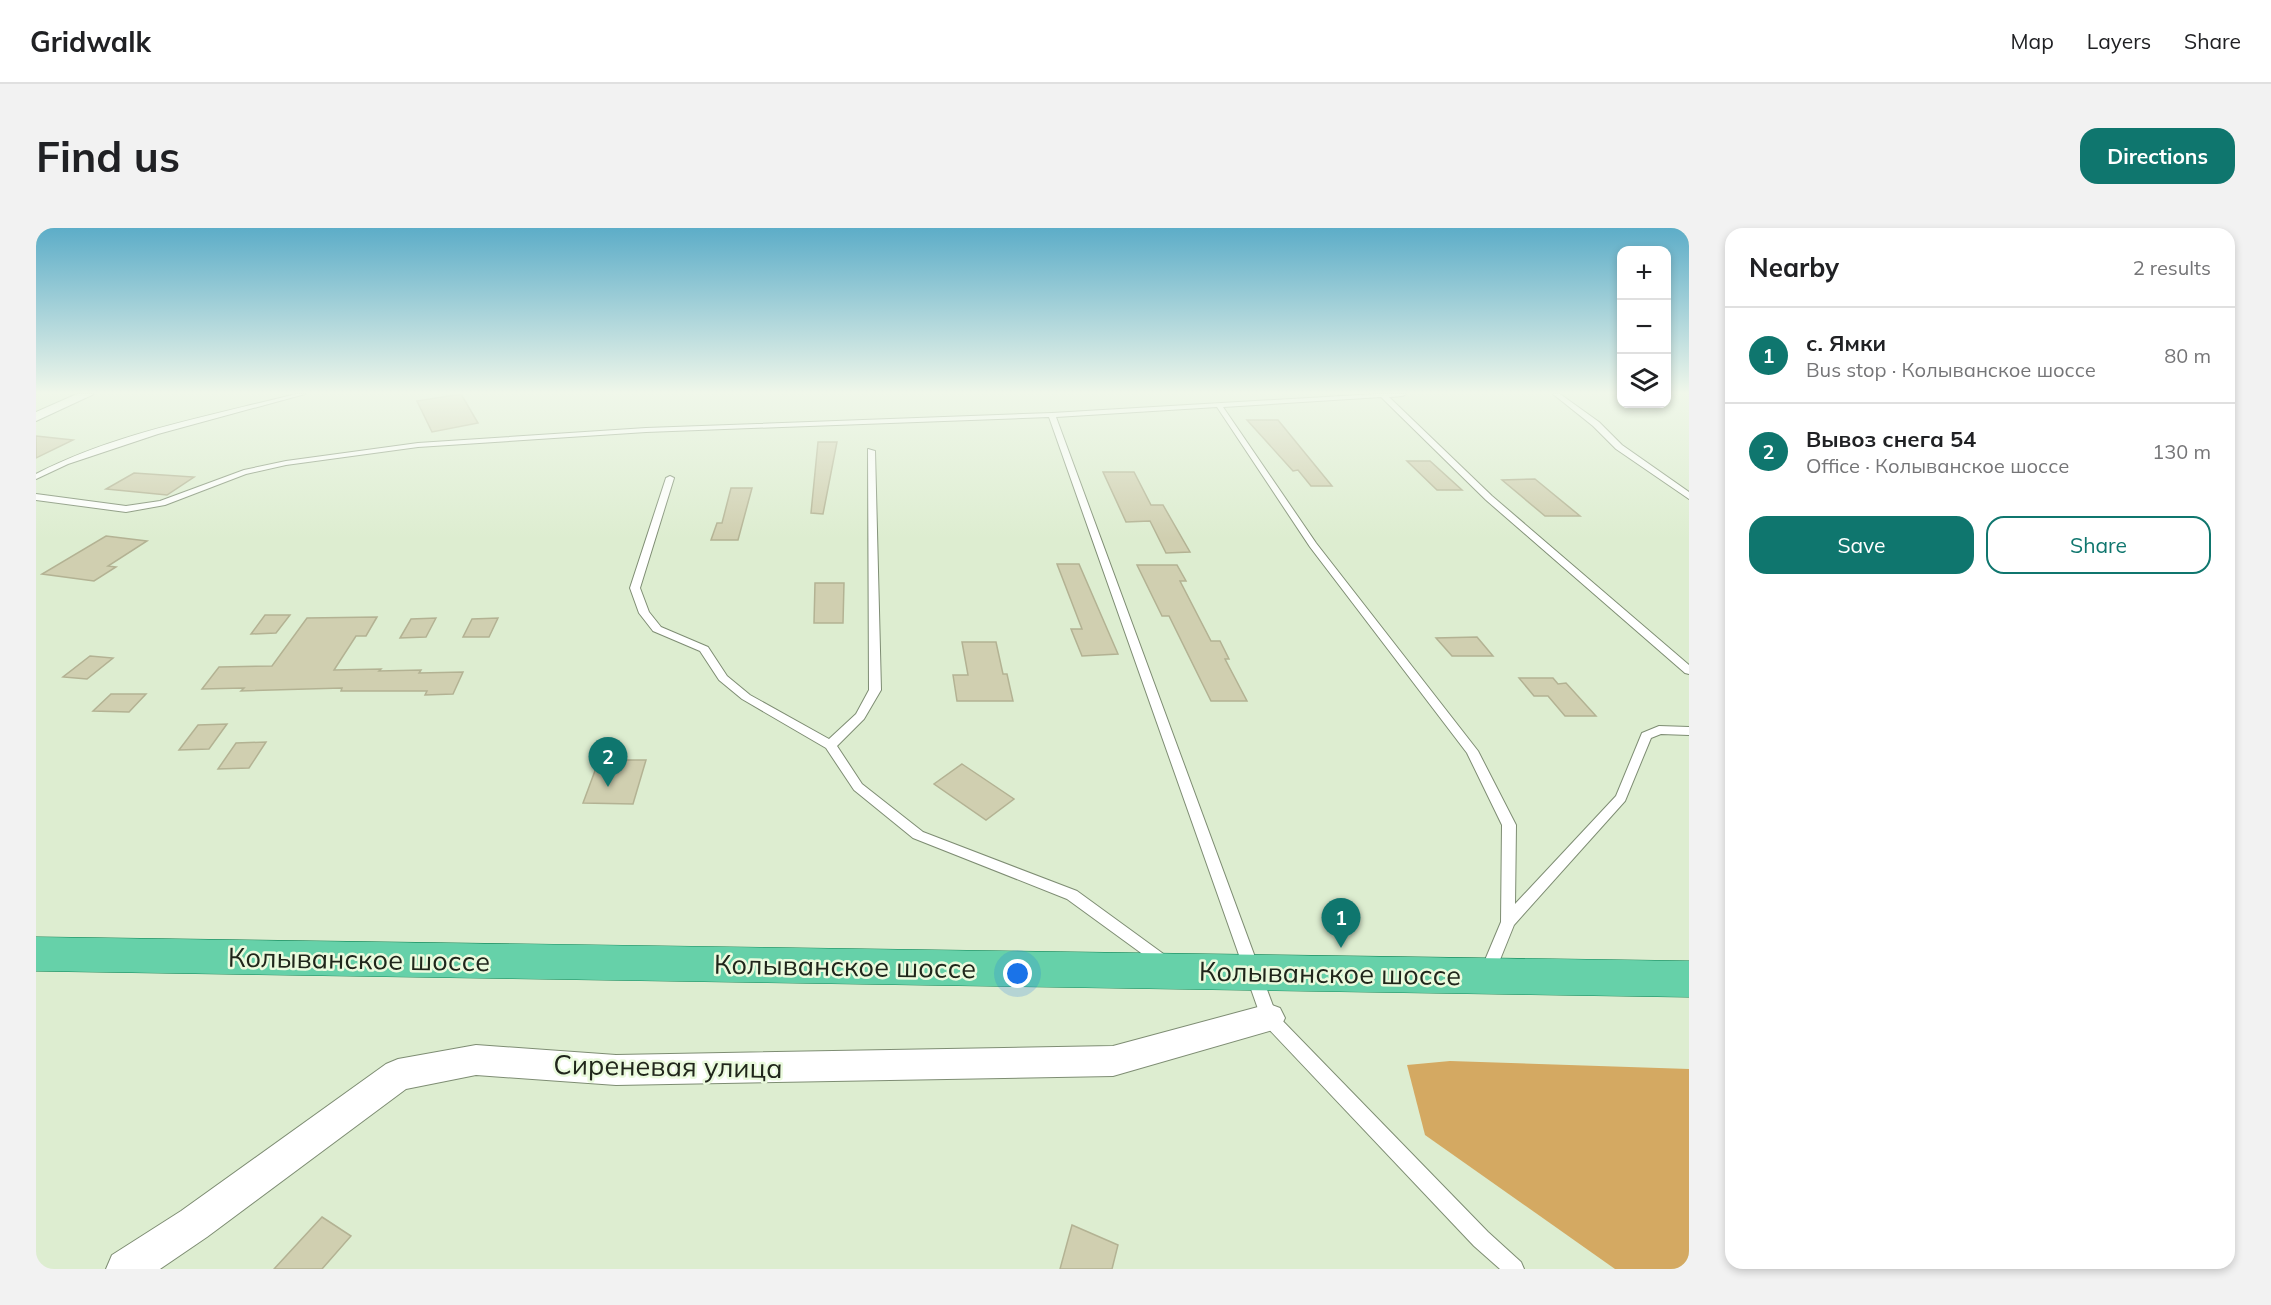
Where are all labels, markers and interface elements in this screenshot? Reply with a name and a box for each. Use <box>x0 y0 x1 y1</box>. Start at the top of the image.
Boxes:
text: Gridwalk <box>30 24 151 59</box>
text: Map <box>2011 28 2054 54</box>
text: Layers <box>2087 28 2151 54</box>
text: Share <box>2184 28 2241 54</box>
button: Directions <box>2080 128 2235 184</box>
text: Find us <box>36 130 180 183</box>
map controls <box>1617 246 1671 408</box>
button: + <box>1617 246 1671 300</box>
text: Nearby <box>1749 251 1839 284</box>
text: 2 results <box>2133 255 2211 280</box>
button: − <box>1617 300 1671 354</box>
text: с. Ямки <box>1806 329 1886 357</box>
text: 1 <box>1763 343 1775 368</box>
text: 80 m <box>2164 343 2211 368</box>
button: layers <box>1617 354 1671 408</box>
text: Bus stop · Колыванское шоссе <box>1806 357 2096 382</box>
text: Вывоз снега 54 <box>1806 425 1976 453</box>
text: 2 <box>1763 439 1775 464</box>
text: 130 m <box>2152 439 2211 464</box>
text: Office · Колыванское шоссе <box>1806 453 2069 478</box>
button: Save <box>1749 516 1974 574</box>
button: Share <box>1986 516 2211 574</box>
pin: 2 <box>588 738 628 787</box>
pin: 1 <box>1322 898 1360 948</box>
street label: Колыванское шоссе <box>228 940 490 978</box>
street label: Колыванское шоссе <box>714 947 976 985</box>
street label: Колыванское шоссе <box>1199 954 1461 992</box>
your location <box>1003 959 1032 988</box>
street label: Сиреневая улица <box>553 1047 783 1085</box>

